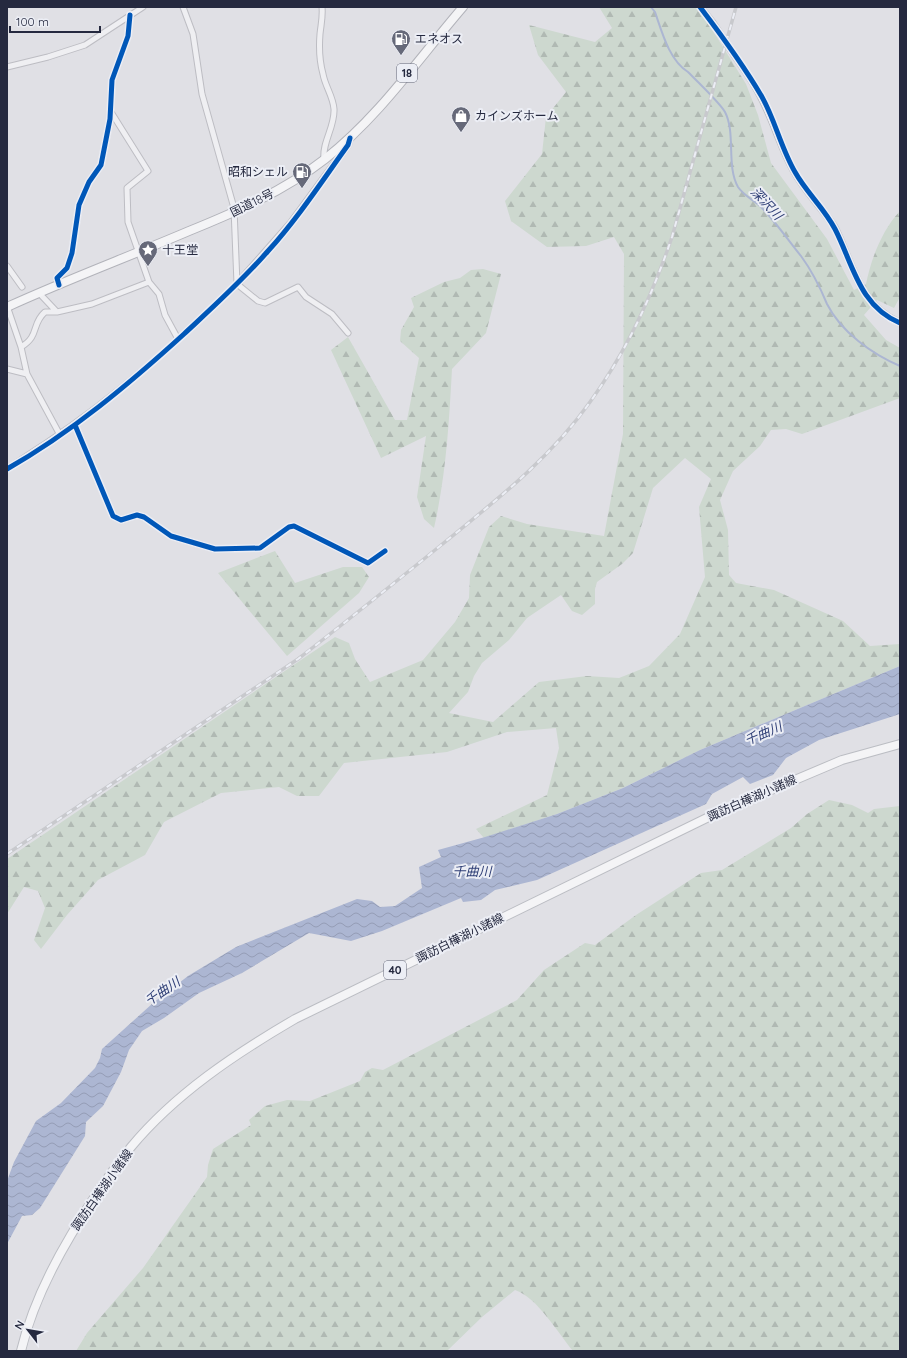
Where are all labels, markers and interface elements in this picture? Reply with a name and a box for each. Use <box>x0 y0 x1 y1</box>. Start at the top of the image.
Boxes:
scale bar <box>10 8 100 34</box>
text: 100 m <box>16 14 49 29</box>
fuel station icon: エネオス <box>390 28 412 56</box>
place label: エネオス <box>415 31 463 46</box>
road number: 18 <box>397 64 417 82</box>
shop icon: カインズホーム <box>450 105 472 133</box>
place label: カインズホーム <box>475 108 558 123</box>
fuel station icon: 昭和シェル <box>291 161 313 189</box>
place label: 昭和シェル <box>228 164 288 179</box>
water label: 深沢川 <box>748 183 788 224</box>
street label: 国道18号 <box>227 186 276 220</box>
place icon: 十王堂 <box>137 239 159 267</box>
place label: 十王堂 <box>162 242 198 257</box>
water label: 千曲川 <box>742 717 786 748</box>
street label: 諏訪白樺湖小諸線 <box>705 771 799 824</box>
water label: 千曲川 <box>452 863 493 879</box>
street label: 諏訪白樺湖小諸線 <box>413 910 506 965</box>
road number: 40 <box>384 961 406 979</box>
water label: 千曲川 <box>141 972 184 1009</box>
street label: 諏訪白樺湖小諸線 <box>68 1146 135 1233</box>
north arrow <box>8 1310 48 1350</box>
text: N <box>11 1318 28 1332</box>

